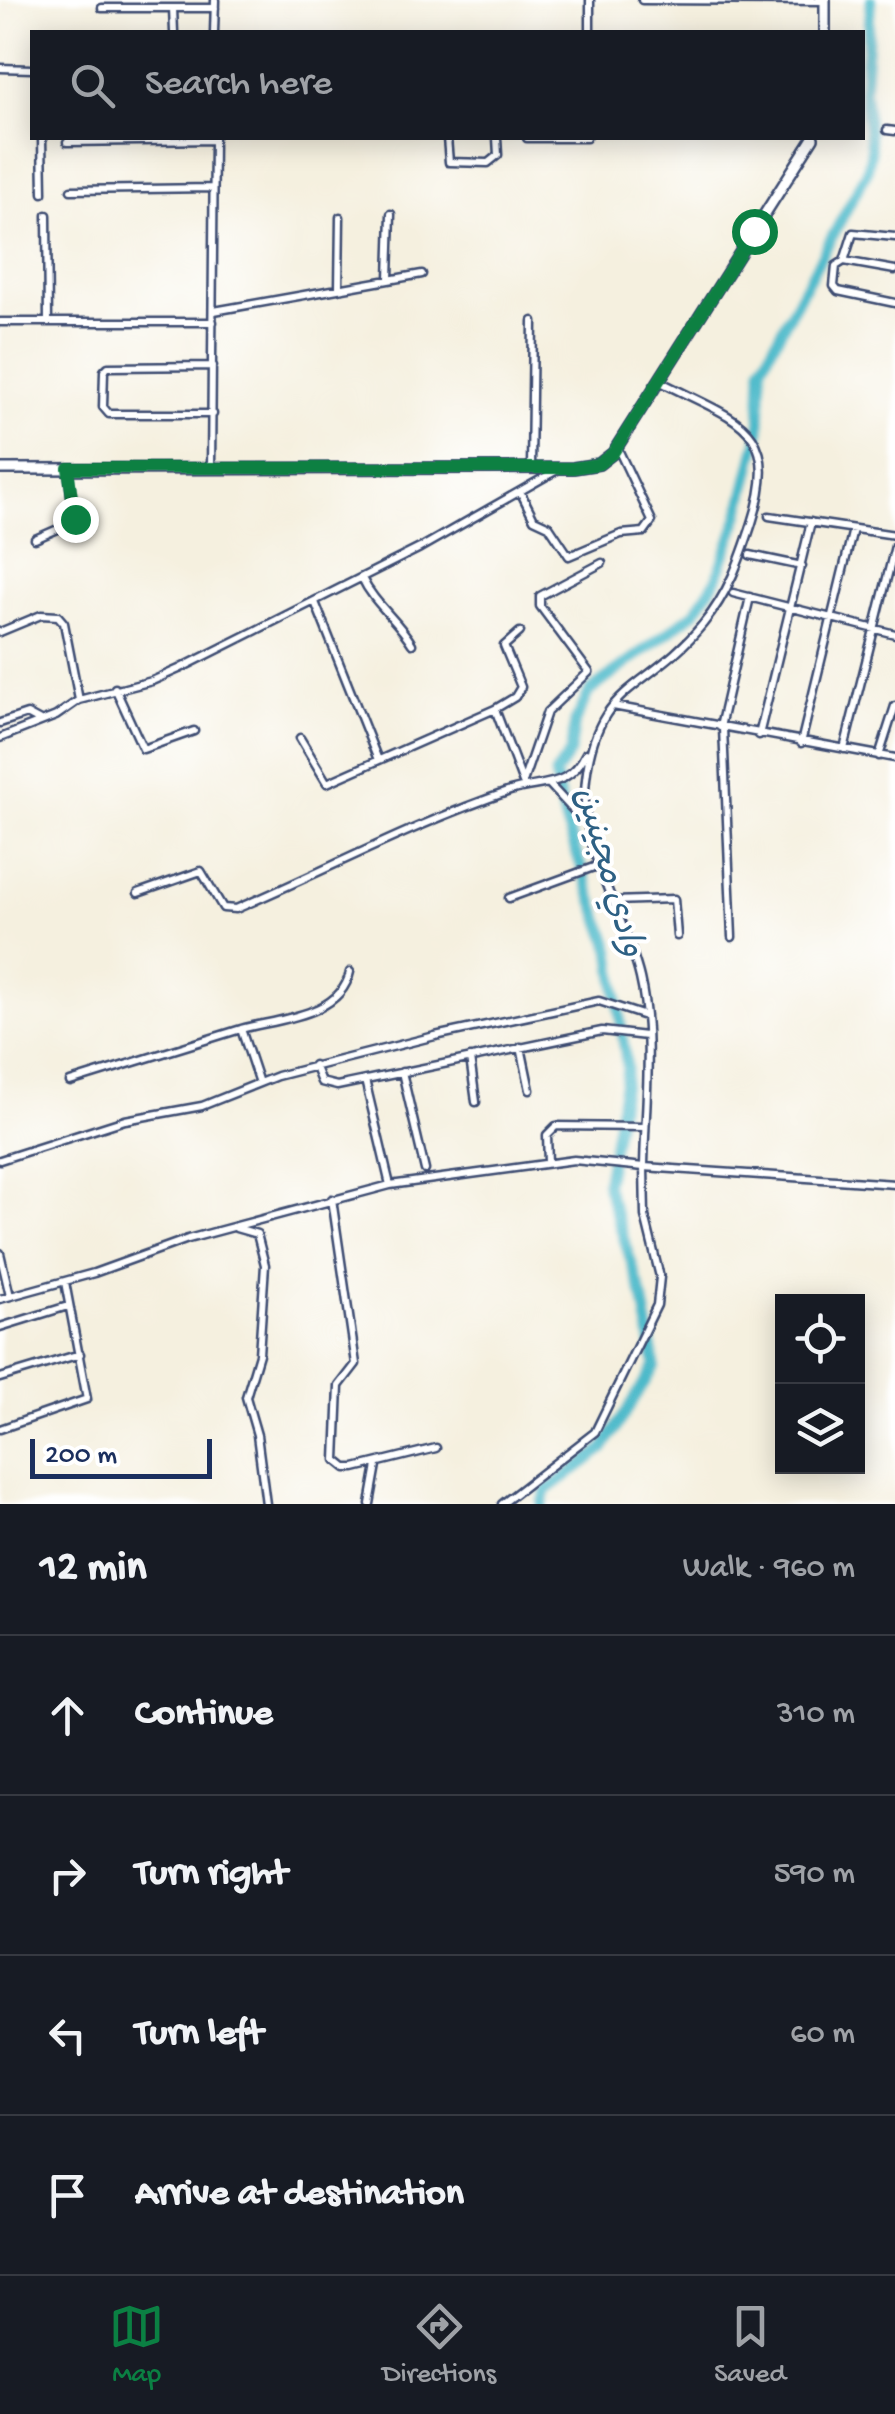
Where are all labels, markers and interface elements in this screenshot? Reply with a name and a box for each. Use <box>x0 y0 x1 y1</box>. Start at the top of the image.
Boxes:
search box <box>30 30 865 140</box>
icon: search <box>65 58 120 113</box>
text: Search here <box>145 63 332 107</box>
route start <box>732 209 778 255</box>
route end <box>53 497 99 543</box>
water label: وادي مجينين <box>563 783 650 962</box>
map controls <box>775 1294 865 1474</box>
button: locate <box>775 1294 865 1384</box>
button: layers <box>775 1384 865 1474</box>
scale bar <box>30 1434 212 1478</box>
text: 200 m <box>45 1440 117 1473</box>
text: 12 min <box>40 1545 146 1594</box>
text: Walk · 960 m <box>683 1550 855 1588</box>
icon: ahead <box>40 1688 95 1743</box>
text: Continue <box>135 1693 273 1737</box>
text: 310 m <box>777 1696 855 1734</box>
icon: right <box>40 1848 95 1903</box>
text: Turn right <box>135 1853 287 1897</box>
text: 590 m <box>774 1856 855 1894</box>
icon: left <box>40 2008 95 2063</box>
text: Turn left <box>135 2013 263 2057</box>
text: 60 m <box>790 2016 855 2054</box>
icon: arrive <box>40 2168 95 2223</box>
text: Arrive at destination <box>135 2173 464 2217</box>
tab: Map <box>109 2299 164 2392</box>
tab: Directions <box>382 2299 496 2392</box>
tab: Saved <box>714 2299 786 2392</box>

